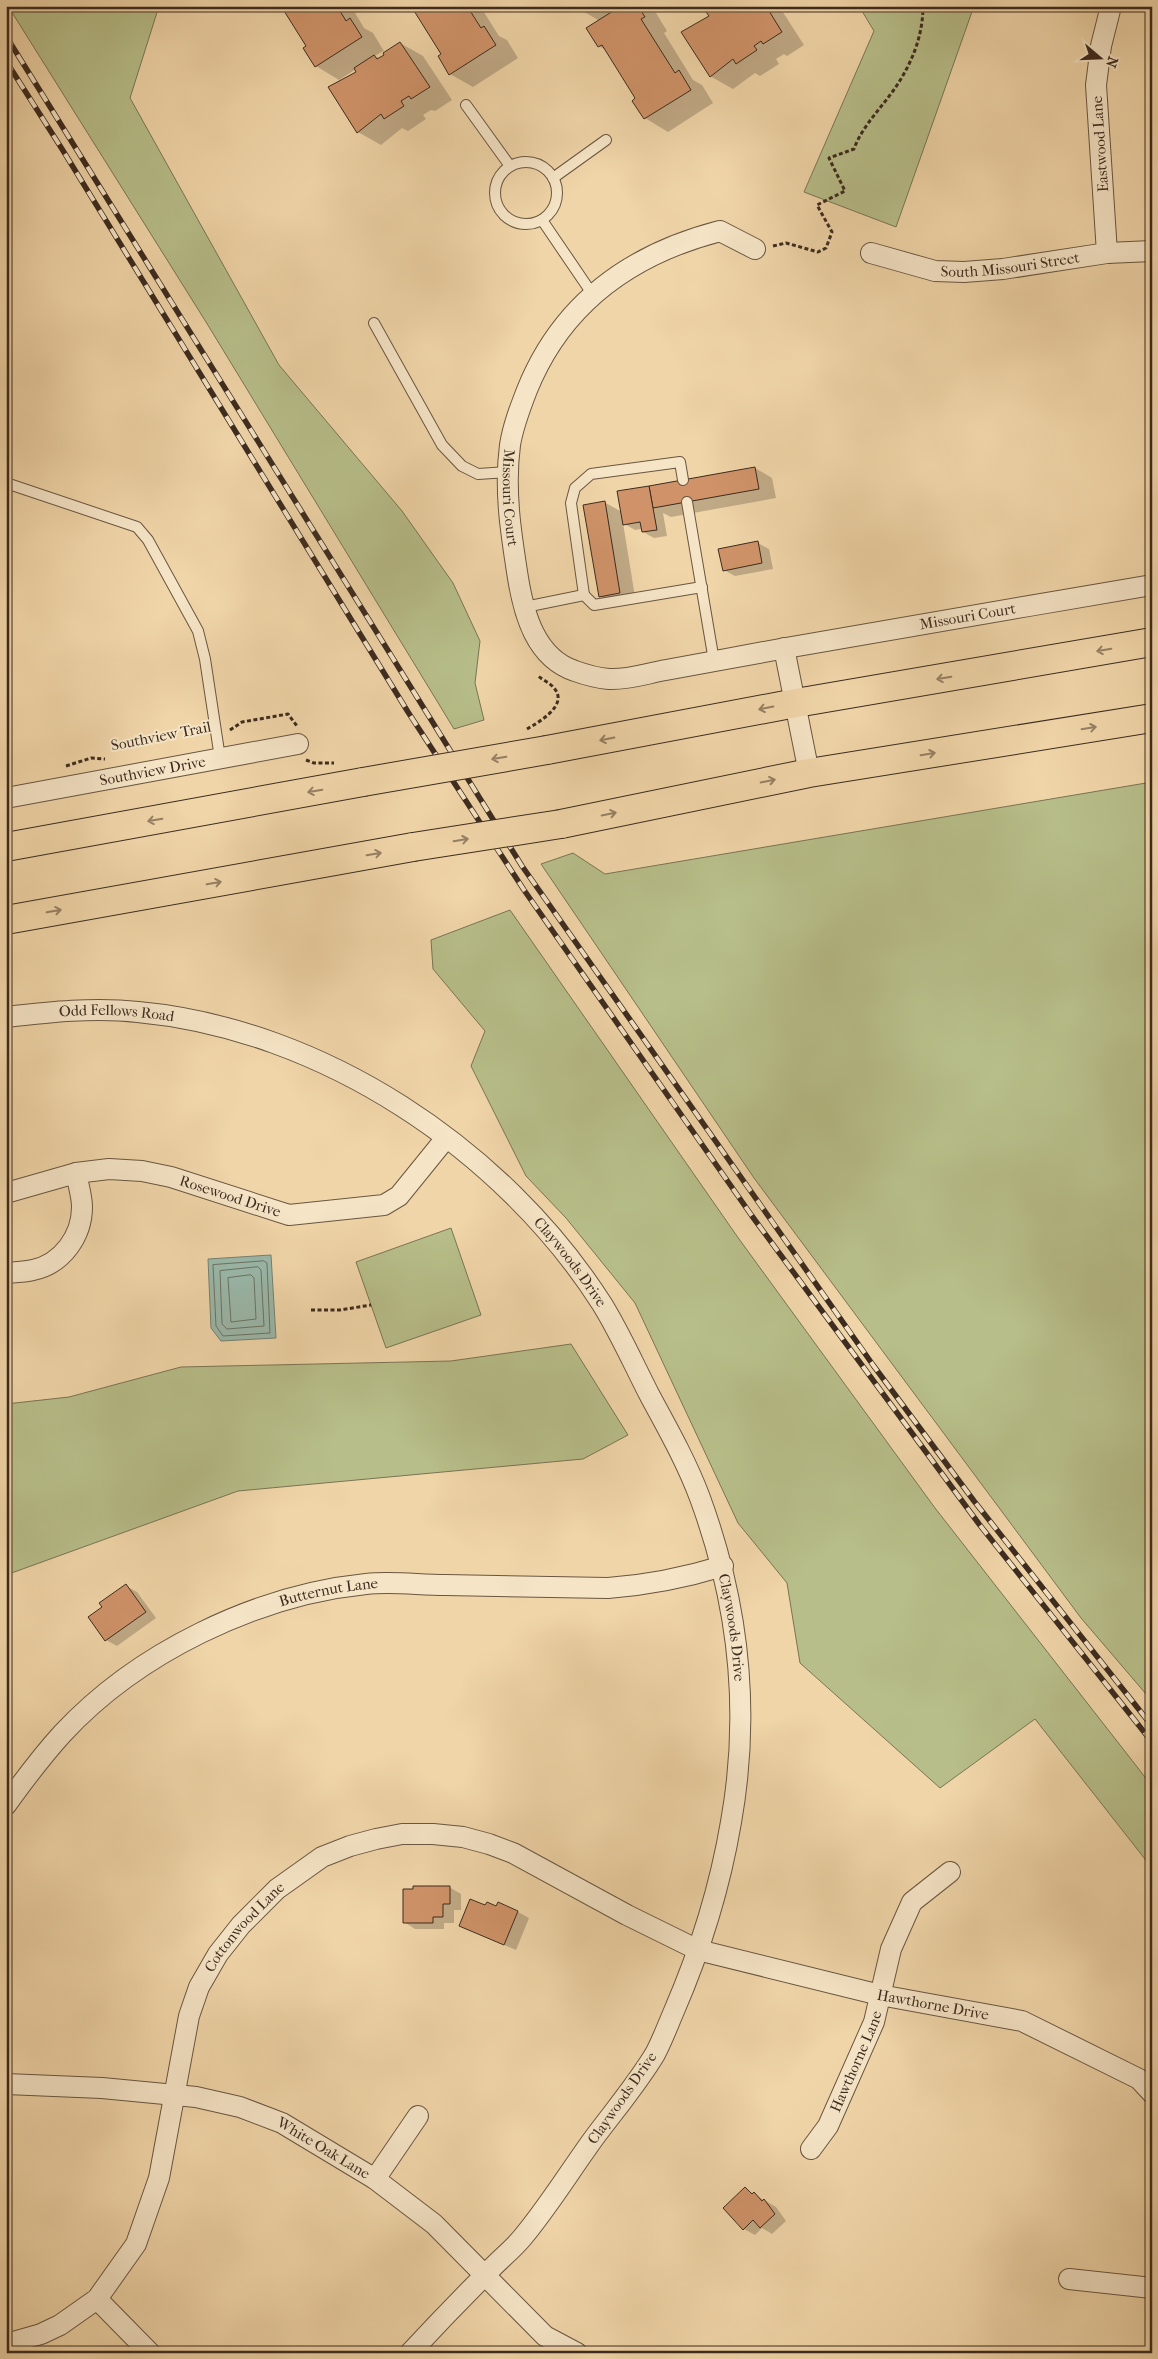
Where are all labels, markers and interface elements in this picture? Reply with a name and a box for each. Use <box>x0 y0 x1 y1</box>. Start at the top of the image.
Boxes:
north arrow <box>1076 32 1126 82</box>
text: N <box>1102 54 1122 70</box>
street label: Eastwood Lane <box>1088 95 1112 193</box>
street label: South Missouri Street <box>940 248 1081 281</box>
street label: Missouri Court <box>499 448 522 548</box>
street label: Missouri Court <box>918 599 1018 633</box>
one-way arrow <box>1096 646 1112 656</box>
one-way arrow <box>936 673 952 683</box>
one-way arrow <box>759 704 775 714</box>
street label: Southview Trail <box>109 717 213 755</box>
one-way arrow <box>1080 723 1096 733</box>
one-way arrow <box>599 734 615 744</box>
one-way arrow <box>920 748 936 758</box>
street label: Southview Drive <box>98 752 208 790</box>
one-way arrow <box>491 754 507 764</box>
one-way arrow <box>760 776 776 786</box>
one-way arrow <box>307 786 323 796</box>
one-way arrow <box>601 809 617 818</box>
one-way arrow <box>147 816 163 826</box>
one-way arrow <box>453 834 469 844</box>
one-way arrow <box>366 848 382 858</box>
one-way arrow <box>206 877 222 887</box>
one-way arrow <box>46 906 62 916</box>
street label: Odd Fellows Road <box>58 1001 176 1026</box>
street label: Rosewood Drive <box>177 1171 284 1221</box>
street label: Claywoods Drive <box>530 1213 611 1311</box>
street label: Claywoods Drive <box>715 1572 749 1682</box>
street label: Butternut Lane <box>277 1574 379 1610</box>
street label: Cottonwood Lane <box>201 1878 288 1975</box>
street label: Hawthorne Drive <box>876 1986 991 2024</box>
street label: Hawthorne Lane <box>826 2009 885 2115</box>
street label: Claywoods Drive <box>583 2048 661 2148</box>
street label: White Oak Lane <box>273 2113 374 2183</box>

